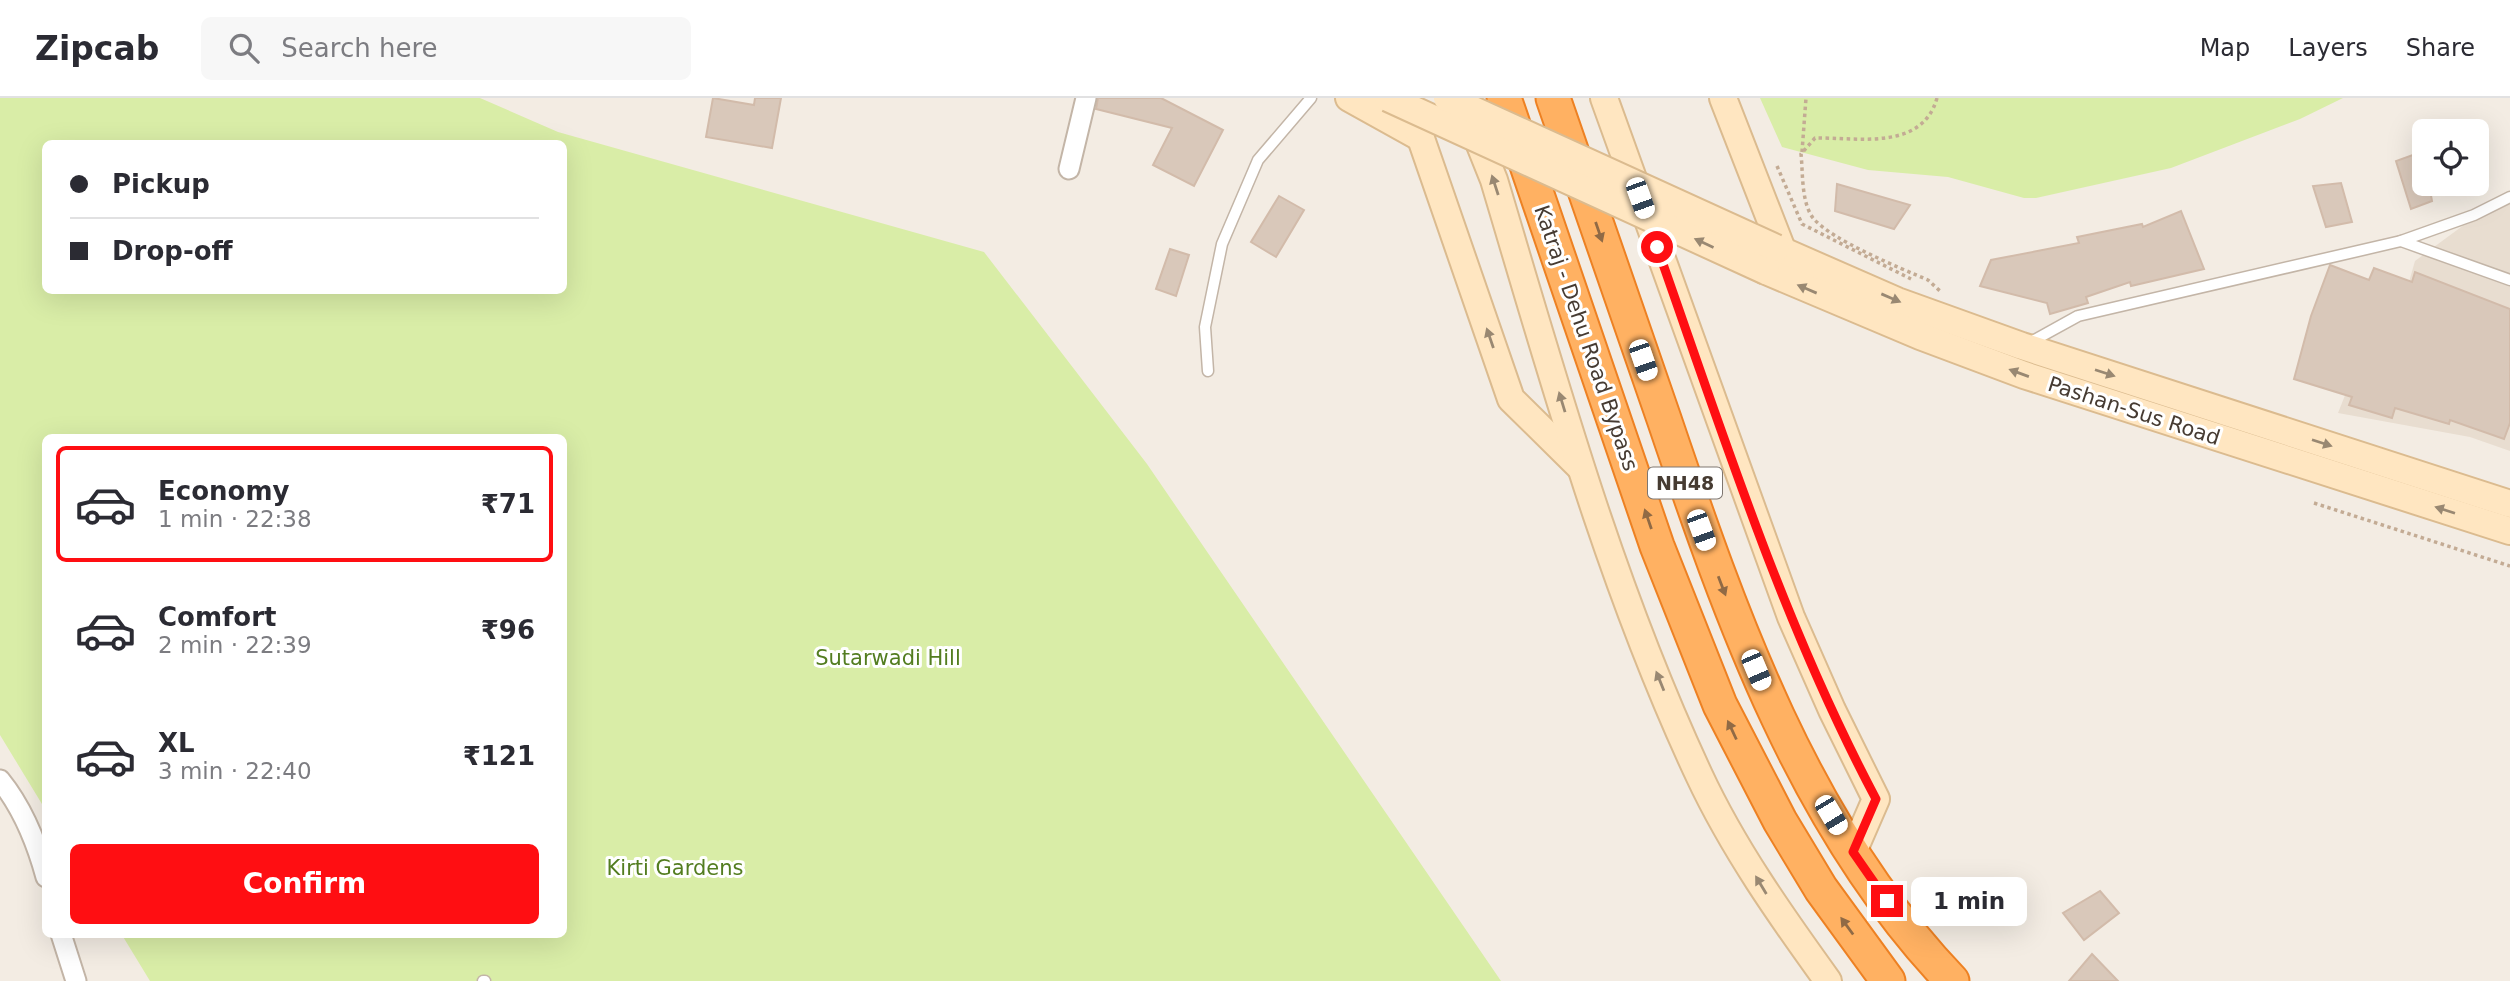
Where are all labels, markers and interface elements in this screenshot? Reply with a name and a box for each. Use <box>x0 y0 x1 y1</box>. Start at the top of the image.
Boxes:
search box <box>201 17 691 80</box>
text: Zipcab <box>35 29 159 68</box>
icon: search <box>225 29 263 67</box>
text: Search here <box>281 33 438 63</box>
text: Map <box>2200 34 2250 62</box>
text: Layers <box>2288 34 2368 62</box>
text: Share <box>2406 34 2475 62</box>
map controls <box>2412 119 2489 196</box>
button: locate <box>2412 119 2489 196</box>
text: Pickup <box>112 169 210 199</box>
one-way arrow <box>1490 174 1500 195</box>
car <box>1623 175 1658 221</box>
street label: Katraj - Dehu Road Bypass <box>1529 202 1643 474</box>
one-way arrow <box>1594 222 1605 243</box>
route start <box>1641 231 1673 263</box>
text: Drop-off <box>112 236 233 266</box>
one-way arrow <box>1693 237 1714 248</box>
one-way arrow <box>1797 283 1818 294</box>
one-way arrow <box>1880 292 1901 303</box>
one-way arrow <box>1484 327 1495 348</box>
car <box>1627 337 1660 383</box>
one-way arrow <box>2008 367 2029 378</box>
one-way arrow <box>2095 368 2116 379</box>
street label: Pashan-Sus Road <box>2045 372 2223 450</box>
one-way arrow <box>1557 391 1567 412</box>
one-way arrow <box>2312 438 2333 449</box>
road number: NH48 <box>1648 468 1722 498</box>
icon: car <box>74 473 137 536</box>
text: Economy <box>158 476 289 506</box>
text: ₹71 <box>481 489 535 519</box>
one-way arrow <box>2434 504 2455 515</box>
text: 1 min · 22:38 <box>158 506 312 532</box>
car <box>1684 507 1719 553</box>
one-way arrow <box>1642 509 1653 530</box>
one-way arrow <box>1717 575 1728 596</box>
icon: car <box>74 599 137 662</box>
text: Comfort <box>158 602 276 632</box>
text: ₹96 <box>481 615 535 645</box>
text: 2 min · 22:39 <box>158 632 312 658</box>
park label: Sutarwadi Hill <box>815 646 961 670</box>
car <box>1739 647 1774 693</box>
one-way arrow <box>1655 671 1666 692</box>
one-way arrow <box>1726 720 1738 740</box>
icon: car <box>74 725 137 788</box>
text: XL <box>158 728 195 758</box>
text: ₹121 <box>463 741 535 771</box>
text: 3 min · 22:40 <box>158 758 312 784</box>
car <box>1812 792 1851 838</box>
button: Confirm <box>70 844 539 924</box>
park label: Kirti Gardens <box>607 856 743 880</box>
one-way arrow <box>1755 875 1768 894</box>
callout: 1 min <box>1912 876 2027 926</box>
route end <box>1871 885 1903 917</box>
text: 1 min <box>1933 888 2005 914</box>
one-way arrow <box>1841 917 1855 935</box>

